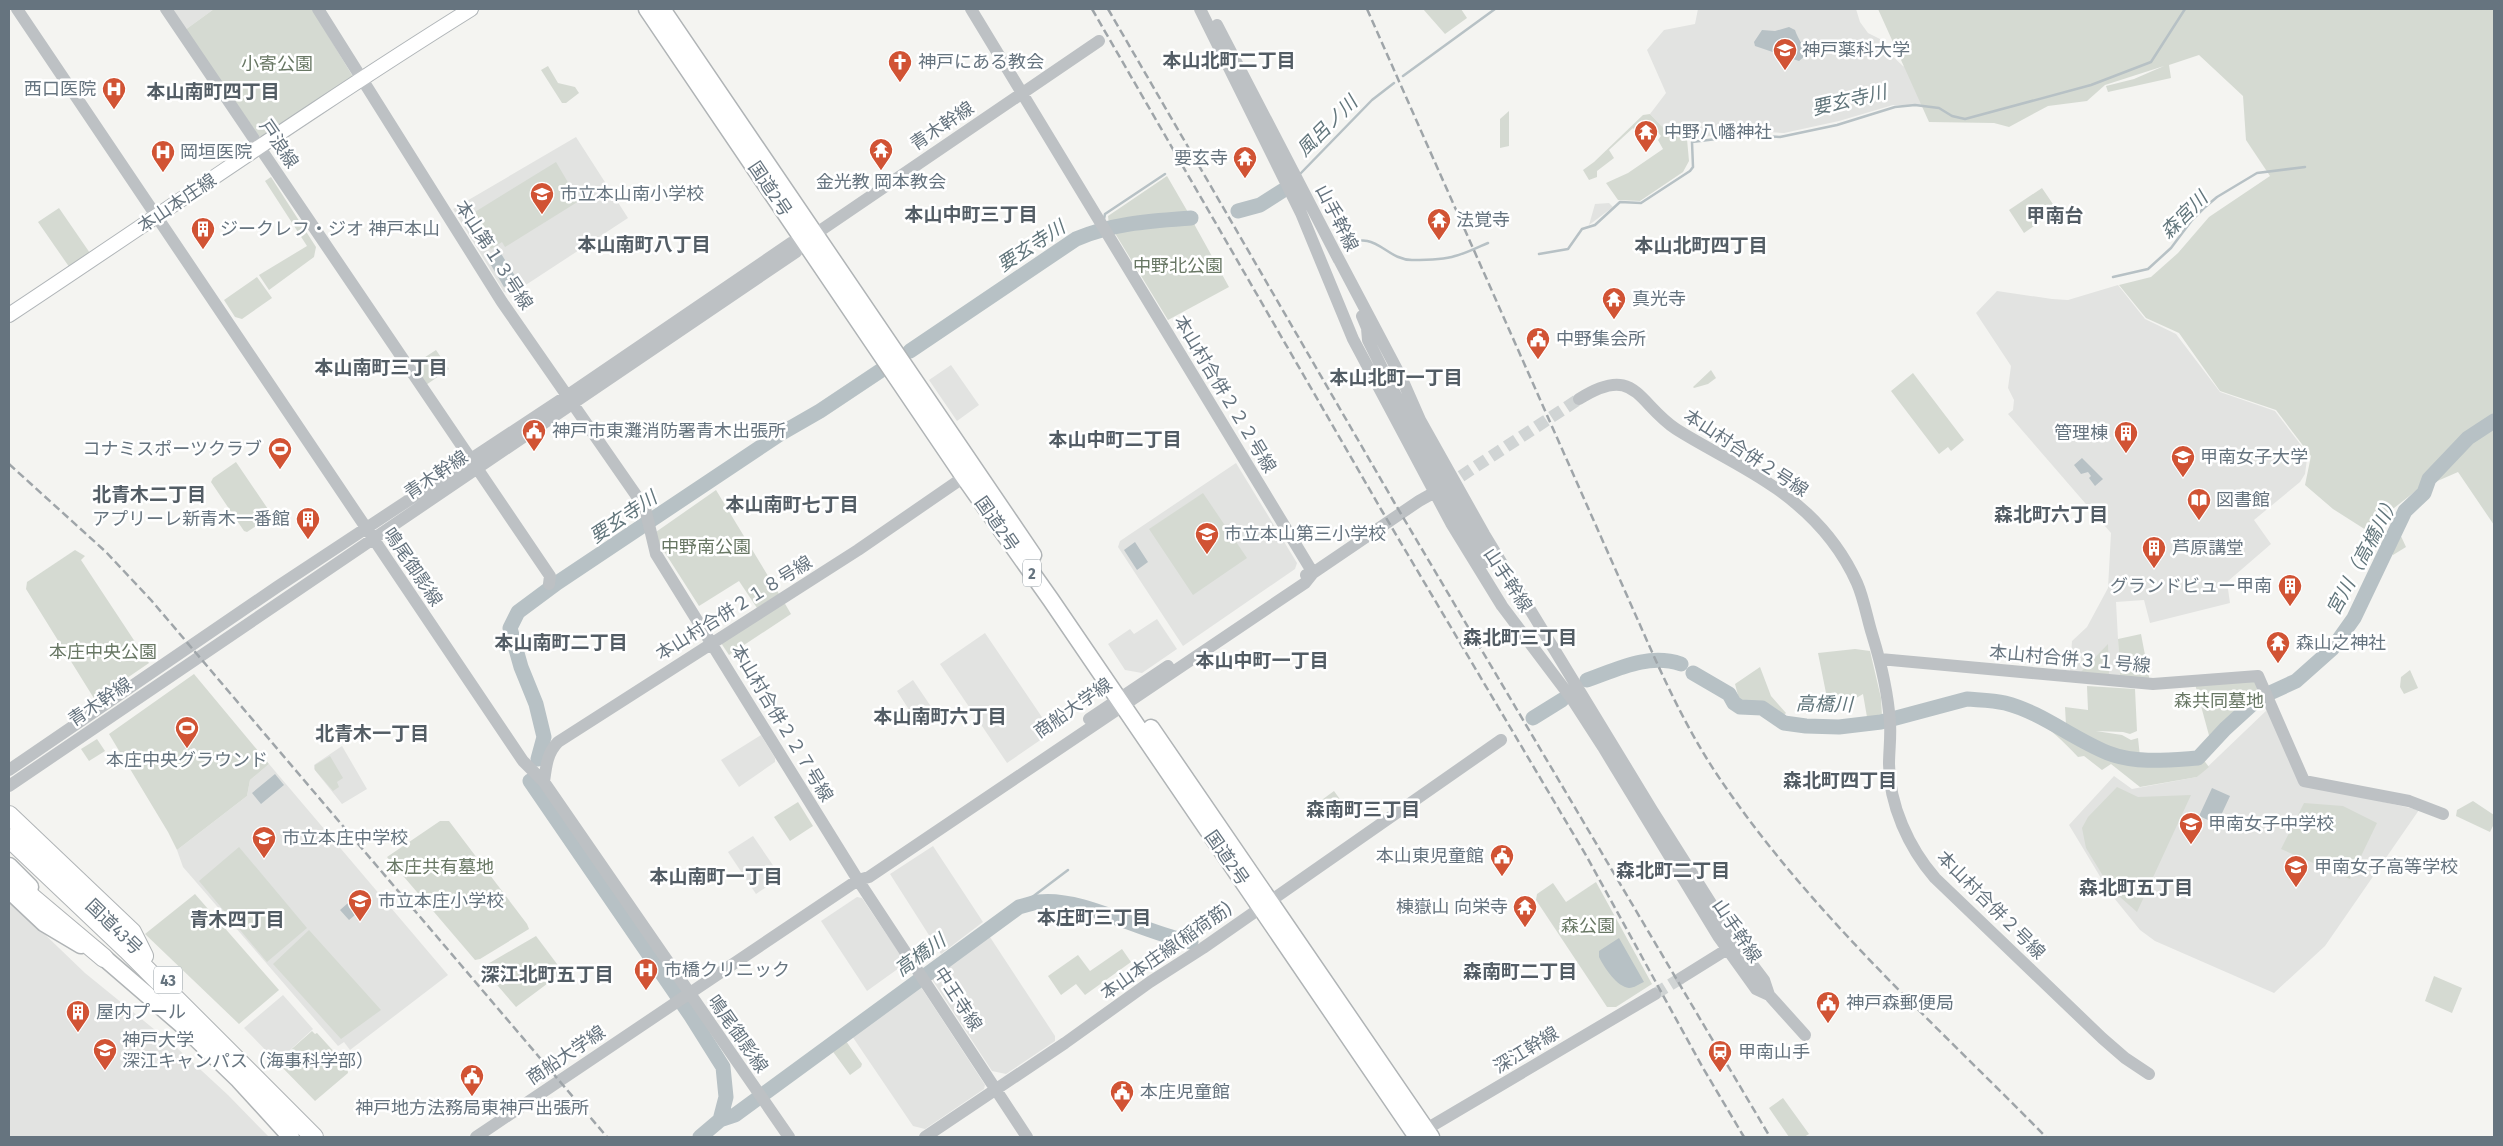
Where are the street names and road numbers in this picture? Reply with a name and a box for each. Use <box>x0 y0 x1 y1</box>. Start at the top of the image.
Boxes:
street label: 青木幹線 <box>906 97 978 155</box>
street label: 戸浪線 <box>255 115 303 173</box>
street label: 国道2号 <box>744 157 796 221</box>
street label: 本山本庄線 <box>134 169 220 237</box>
street label: 山手幹線 <box>1311 181 1363 255</box>
street label: 本山第１３号線 <box>450 196 538 314</box>
street label: 本山村合併２２２号線 <box>1169 311 1281 477</box>
street label: 本山村合併２号線 <box>1680 405 1812 501</box>
street label: 青木幹線 <box>400 446 472 504</box>
street label: 国道2号 <box>970 492 1024 556</box>
street label: 鳴尾御影線 <box>379 524 447 610</box>
street label: 山手幹線 <box>1479 544 1537 616</box>
street label: 本山村合併２１８号線 <box>652 551 816 665</box>
road number: 2 <box>1023 560 1041 586</box>
street label: 本山村合併２２７号線 <box>726 640 838 806</box>
street label: 本山村合併３１号線 <box>1988 641 2152 677</box>
street label: 青木幹線 <box>64 673 136 731</box>
street label: 商船大学線 <box>1030 673 1116 743</box>
street label: 国道2号 <box>1200 826 1254 890</box>
street label: 本山村合併２号線 <box>1932 846 2050 964</box>
street label: 国道43号 <box>81 895 147 959</box>
street label: 山手幹線 <box>1708 895 1766 967</box>
street label: 本山本庄線(稲荷筋) <box>1096 898 1236 1004</box>
street label: 中王寺線 <box>929 963 987 1035</box>
road number: 43 <box>154 966 182 994</box>
street label: 鳴尾御影線 <box>703 991 773 1077</box>
street label: 商船大学線 <box>523 1021 609 1089</box>
street label: 深江幹線 <box>1489 1022 1563 1078</box>

